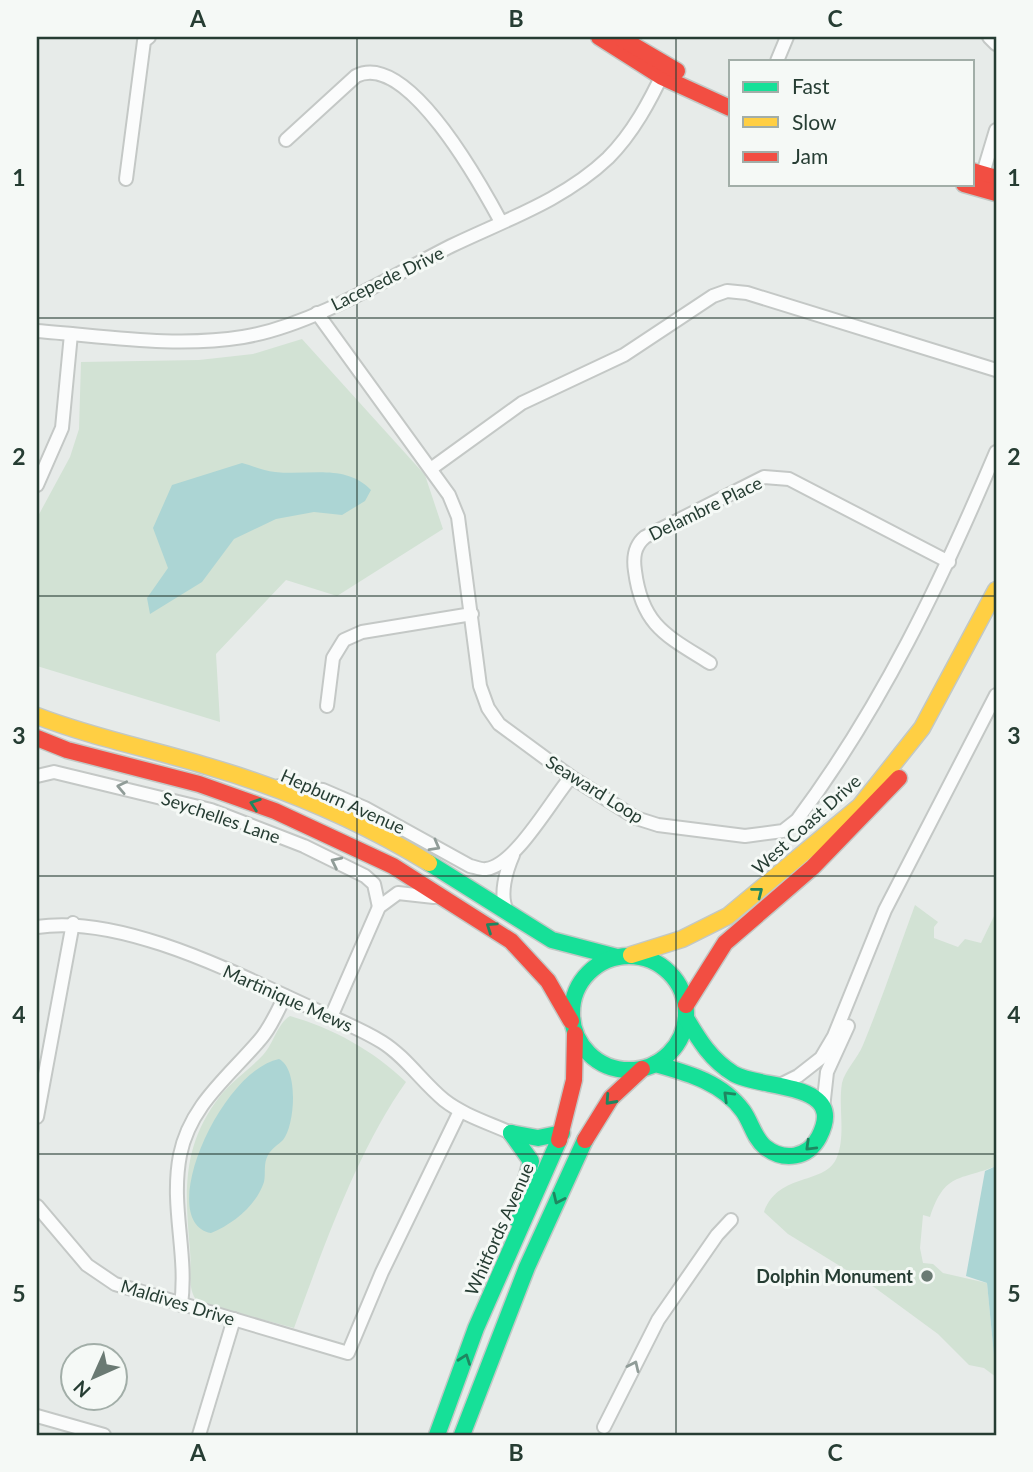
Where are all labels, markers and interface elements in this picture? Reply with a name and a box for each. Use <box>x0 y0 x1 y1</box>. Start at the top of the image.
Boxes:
text: A <box>189 4 207 32</box>
text: B <box>508 4 524 32</box>
text: C <box>827 4 843 32</box>
legend <box>729 60 974 186</box>
text: Fast <box>792 73 830 98</box>
text: Slow <box>792 109 837 134</box>
text: Jam <box>792 143 828 168</box>
text: 1 <box>12 163 26 191</box>
text: 1 <box>1007 163 1021 191</box>
street label: Lacepede Drive <box>327 241 447 315</box>
text: 2 <box>12 442 26 470</box>
text: 2 <box>1007 442 1021 470</box>
street label: Delambre Place <box>645 471 765 545</box>
text: 3 <box>12 721 26 749</box>
text: 3 <box>1007 721 1021 749</box>
street label: Seaward Loop <box>542 750 648 828</box>
street label: Hepburn Avenue <box>278 764 408 838</box>
street label: West Coast Drive <box>747 769 865 879</box>
one-way arrow <box>116 781 128 795</box>
street label: Seychelles Lane <box>159 786 283 848</box>
one-way arrow <box>250 798 262 812</box>
one-way arrow <box>428 838 440 851</box>
one-way arrow <box>331 856 343 870</box>
one-way arrow <box>750 888 763 901</box>
one-way arrow <box>486 923 499 935</box>
street label: Martinique Mews <box>220 960 356 1036</box>
text: 4 <box>12 1000 26 1028</box>
text: 4 <box>1007 1000 1021 1028</box>
one-way arrow <box>606 1092 618 1105</box>
one-way arrow <box>723 1092 736 1105</box>
one-way arrow <box>805 1138 818 1151</box>
street label: Whitfords Avenue <box>460 1159 538 1299</box>
one-way arrow <box>552 1192 566 1204</box>
place label: Dolphin Monument <box>756 1265 913 1287</box>
marker: Dolphin Monument <box>919 1268 935 1284</box>
street label: Maldives Drive <box>118 1274 238 1330</box>
text: 5 <box>12 1279 26 1307</box>
text: 5 <box>1007 1279 1021 1307</box>
north arrow <box>60 1342 130 1412</box>
one-way arrow <box>456 1353 470 1365</box>
one-way arrow <box>625 1360 639 1373</box>
text: N <box>68 1376 95 1403</box>
text: A <box>189 1438 207 1466</box>
text: B <box>508 1438 524 1466</box>
text: C <box>827 1438 843 1466</box>

